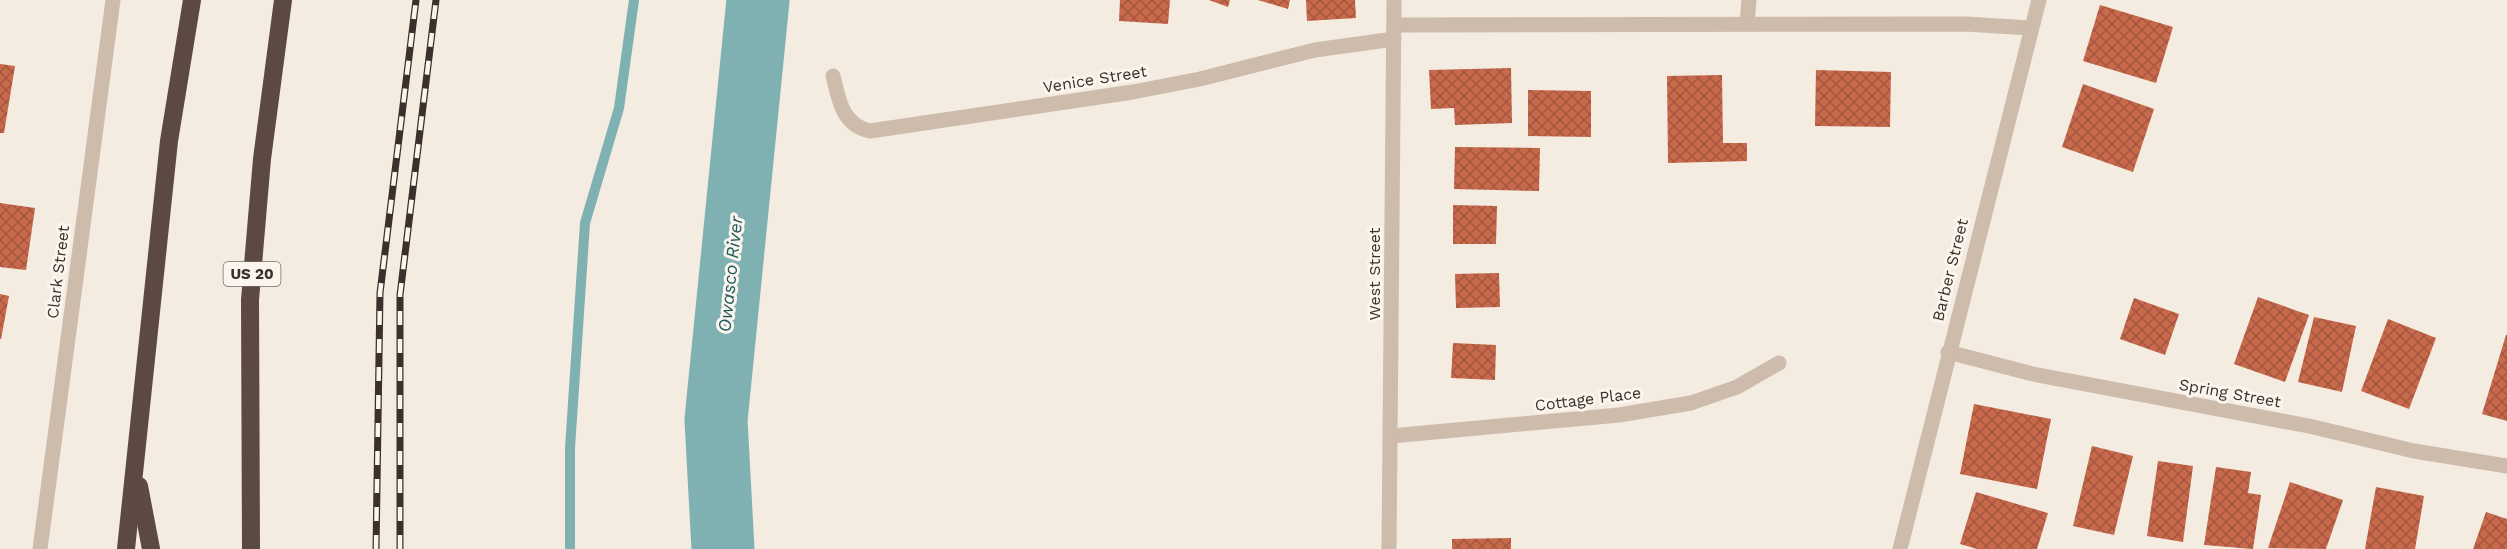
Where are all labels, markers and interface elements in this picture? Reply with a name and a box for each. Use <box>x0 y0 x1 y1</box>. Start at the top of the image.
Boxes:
street label: Venice Street <box>1042 61 1149 97</box>
water label: Owasco River <box>713 214 747 333</box>
street label: Barber Street <box>1928 216 1972 323</box>
street label: Clark Street <box>43 224 73 320</box>
street label: West Street <box>1365 227 1384 320</box>
road number: US 20 <box>224 262 280 286</box>
street label: Spring Street <box>2178 375 2283 411</box>
street label: Cottage Place <box>1534 383 1642 415</box>

